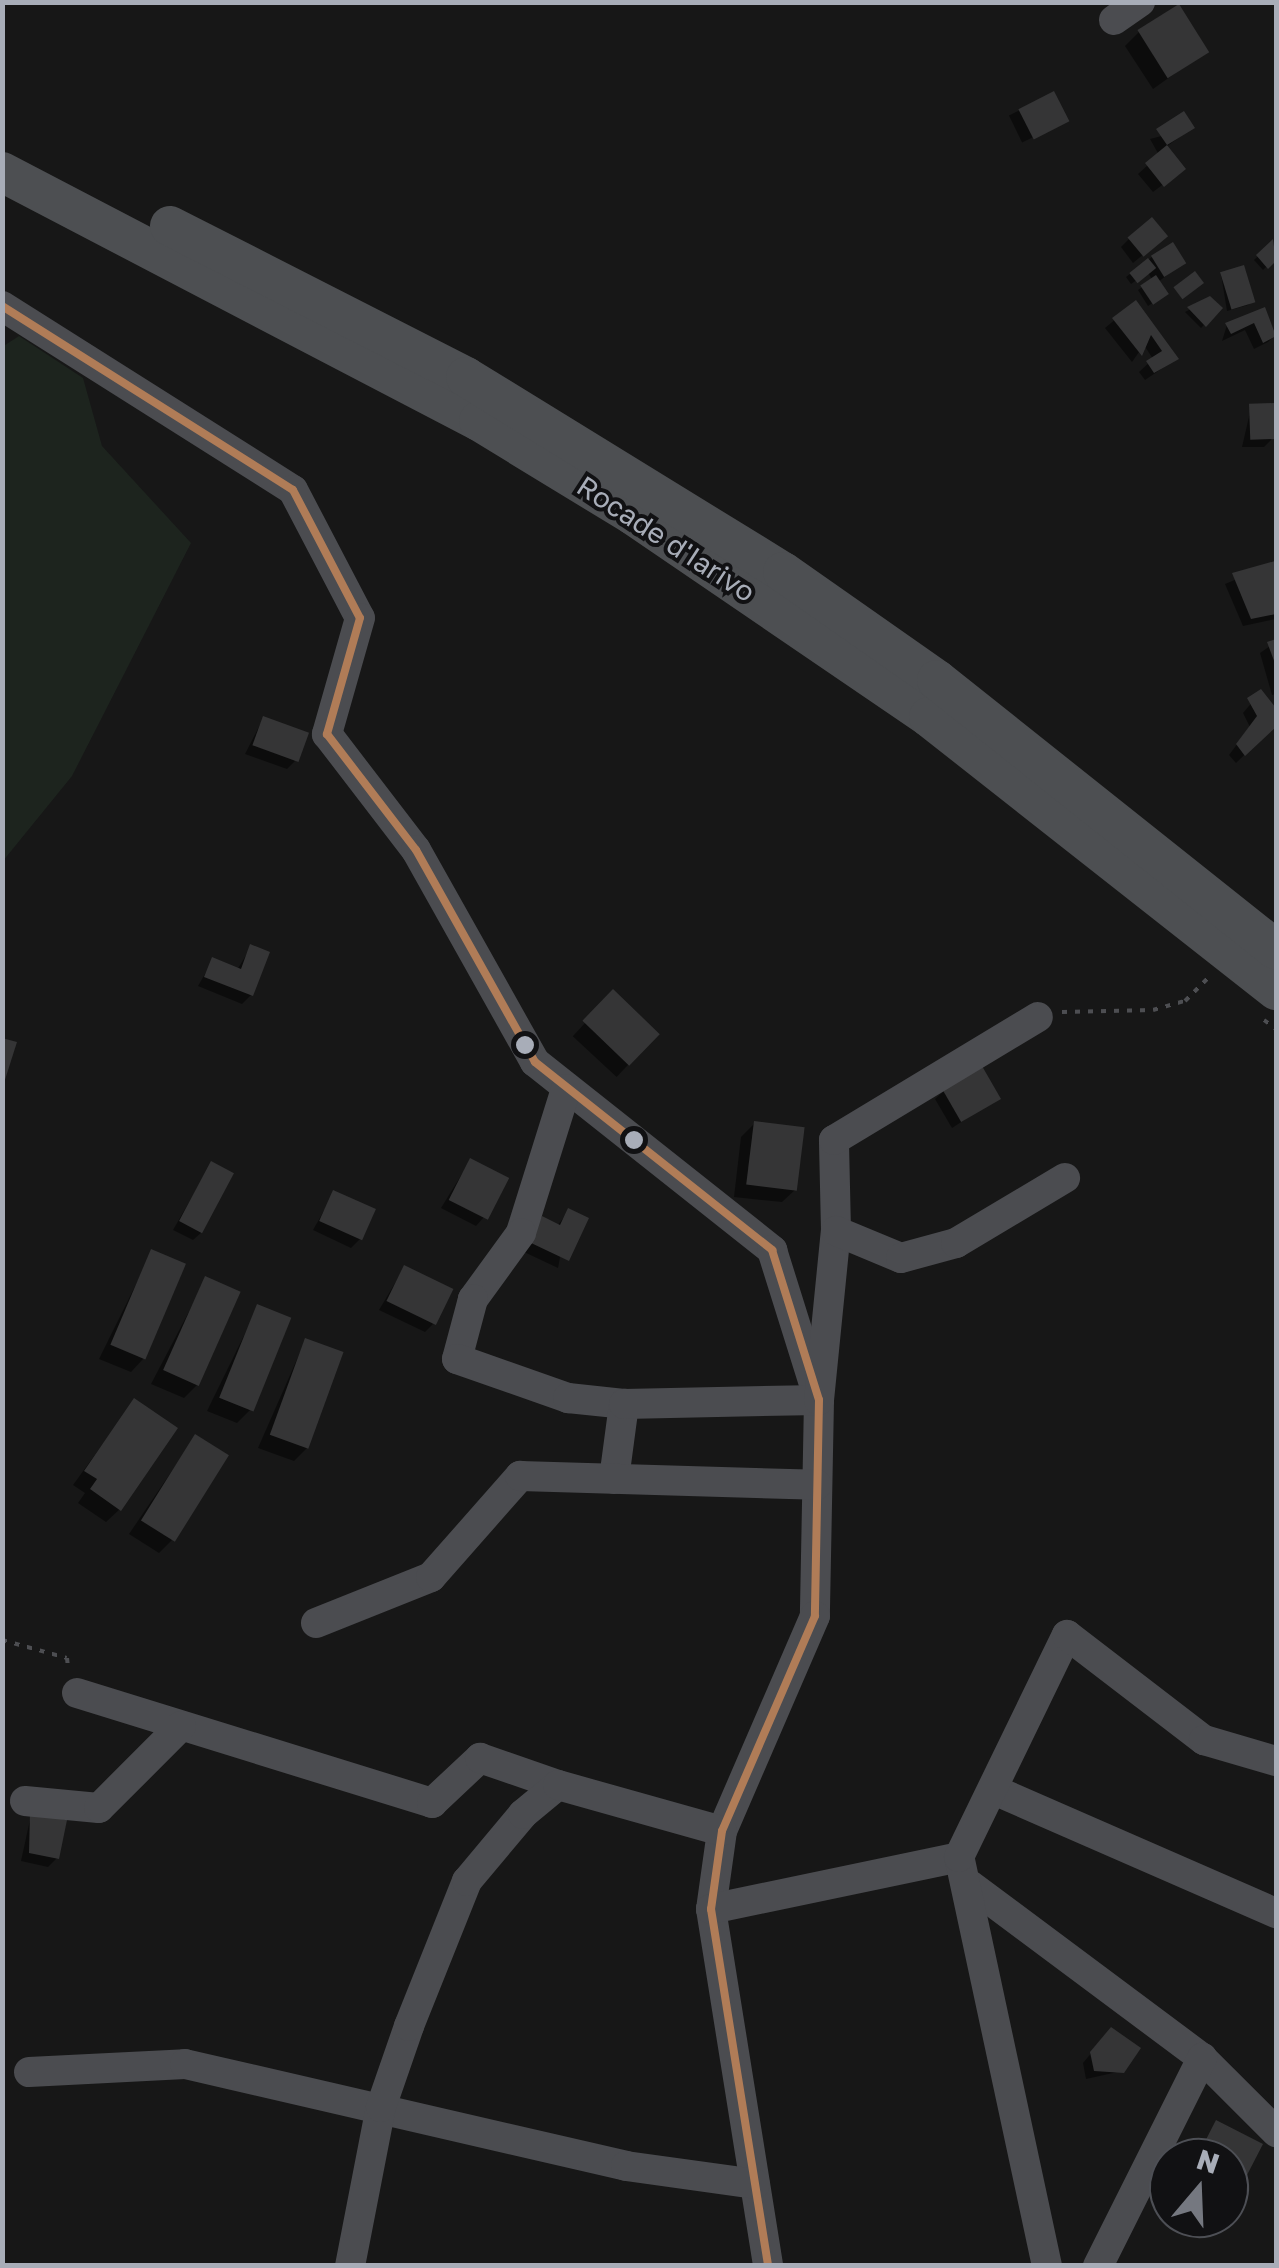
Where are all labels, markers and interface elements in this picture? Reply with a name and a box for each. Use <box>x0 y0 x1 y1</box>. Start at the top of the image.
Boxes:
street label: Rocade d'Iarivo <box>571 469 761 609</box>
unlabelled marker <box>515 1035 535 1055</box>
unlabelled marker <box>624 1130 644 1150</box>
north arrow <box>1149 2138 1249 2238</box>
text: N <box>1193 2142 1224 2180</box>

